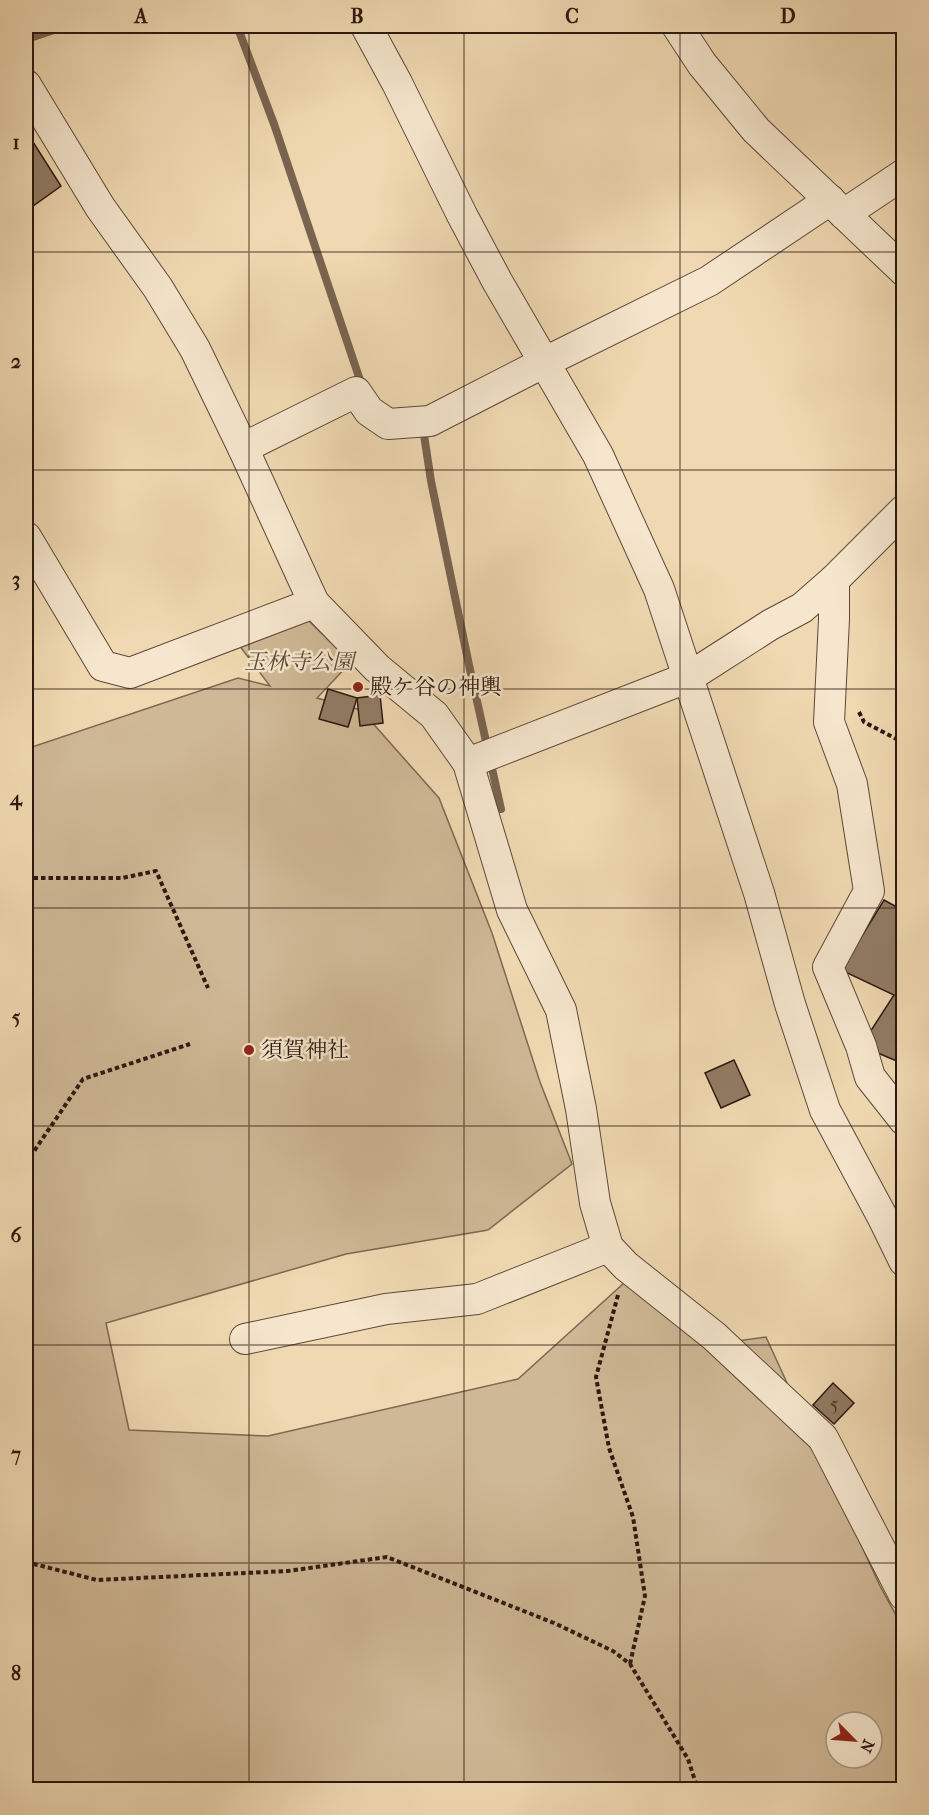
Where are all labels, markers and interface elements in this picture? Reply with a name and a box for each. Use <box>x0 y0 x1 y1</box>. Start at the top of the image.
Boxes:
text: A <box>133 5 149 28</box>
text: B <box>350 5 364 28</box>
text: C <box>565 5 579 28</box>
text: D <box>780 5 796 28</box>
text: 1 <box>12 131 20 154</box>
text: 2 <box>11 350 21 373</box>
text: 3 <box>12 568 20 591</box>
park label: 玉林寺公園 <box>244 649 357 675</box>
place label: 殿ケ谷の神輿 <box>370 674 502 700</box>
marker: 殿ケ谷の神輿 <box>351 680 365 694</box>
text: 4 <box>9 787 23 811</box>
text: 5 <box>12 1006 21 1029</box>
place label: 須賀神社 <box>261 1037 349 1063</box>
marker: 須賀神社 <box>242 1043 256 1057</box>
text: 6 <box>11 1224 23 1247</box>
house number: 5 <box>830 1393 838 1416</box>
text: 7 <box>10 1443 21 1466</box>
text: 8 <box>11 1662 21 1685</box>
north arrow <box>824 1710 884 1770</box>
text: N <box>856 1737 878 1756</box>

